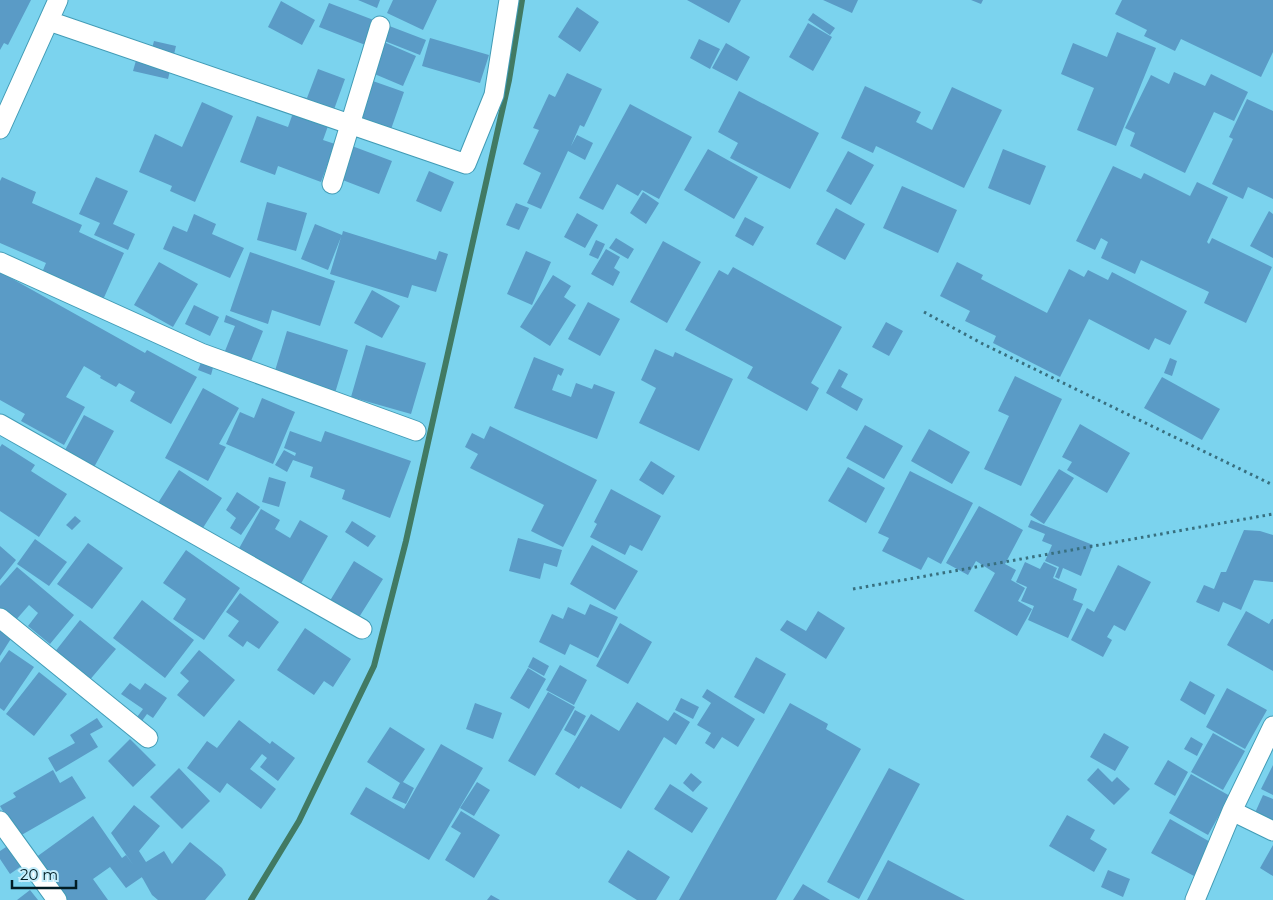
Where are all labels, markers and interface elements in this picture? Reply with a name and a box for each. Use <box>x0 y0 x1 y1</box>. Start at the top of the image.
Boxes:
scale bar <box>12 858 76 890</box>
text: 20 m <box>20 865 58 884</box>

